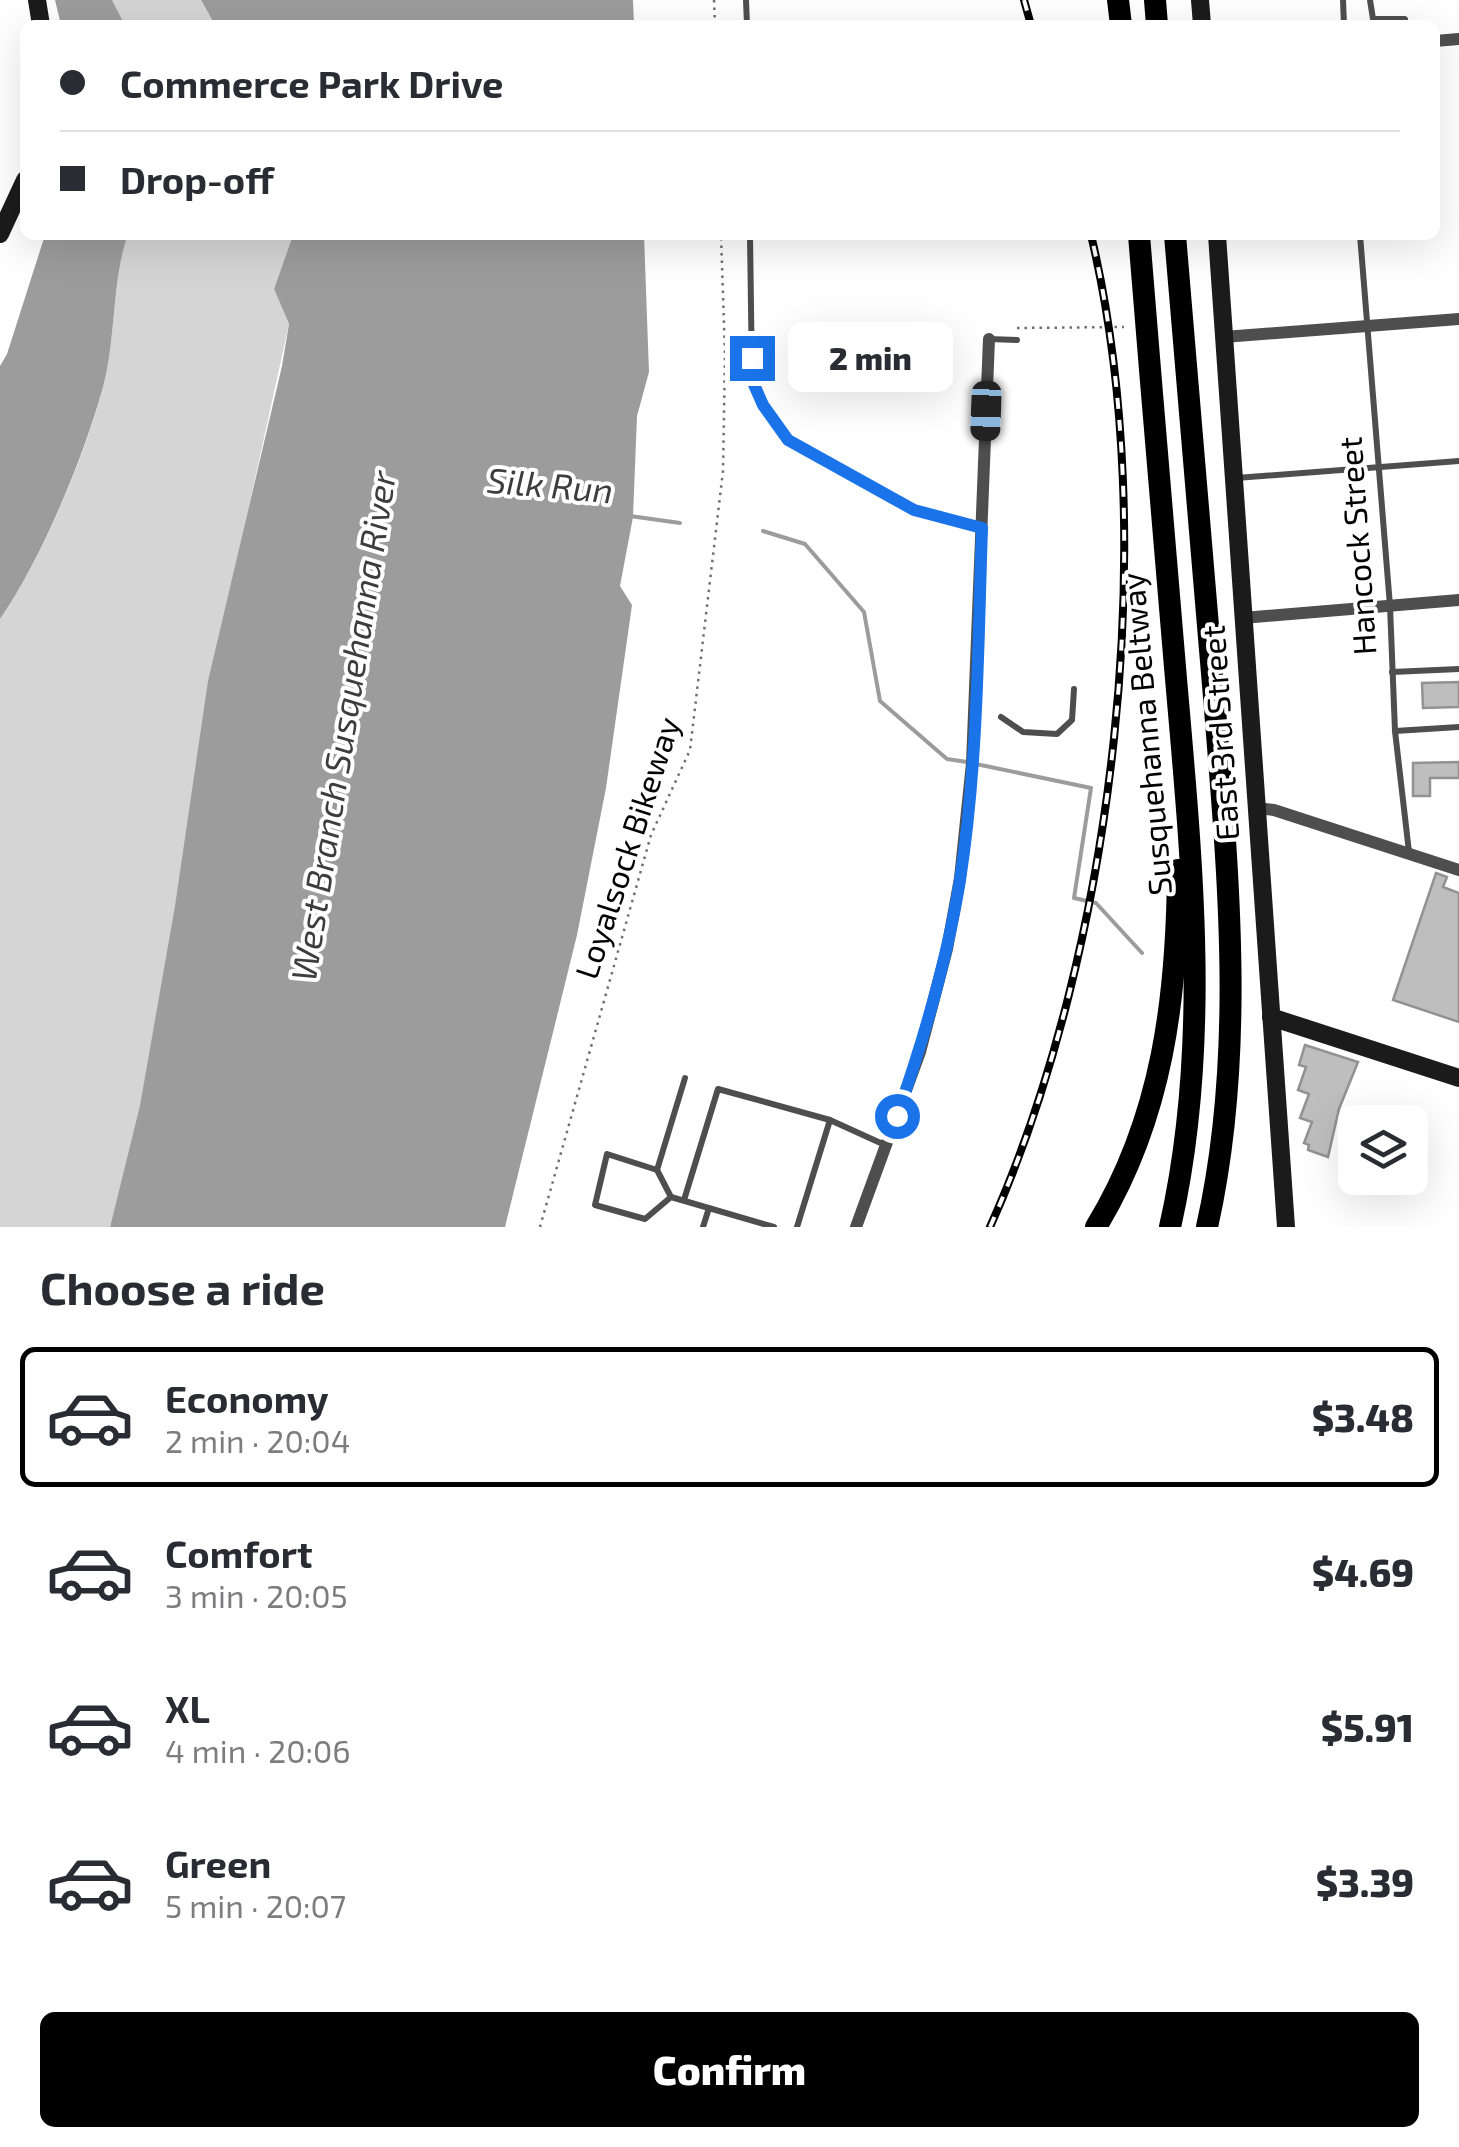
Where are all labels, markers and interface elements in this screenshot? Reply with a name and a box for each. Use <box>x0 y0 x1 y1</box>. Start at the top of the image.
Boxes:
text: Commerce Park Drive <box>120 60 504 106</box>
text: Drop-off <box>120 156 274 202</box>
callout: 2 min <box>787 323 952 393</box>
route end <box>730 336 775 381</box>
text: 2 min <box>829 338 912 376</box>
car <box>970 380 1002 442</box>
street label: Hancock Street <box>1329 436 1383 657</box>
water label: Silk Run <box>485 458 615 510</box>
water label: West Branch Susquehanna River <box>281 466 403 984</box>
street label: Susquehanna Beltway <box>1112 571 1178 897</box>
street label: East 3rd Street <box>1193 624 1245 842</box>
street label: Loyalsock Bikeway <box>566 712 686 983</box>
route start <box>875 1094 920 1139</box>
map controls <box>1338 1105 1428 1195</box>
button: layers <box>1338 1105 1428 1195</box>
text: Choose a ride <box>40 1260 325 1314</box>
icon: car <box>45 1372 135 1462</box>
text: Economy <box>165 1375 329 1421</box>
text: $3.48 <box>1312 1394 1414 1440</box>
text: 2 min · 20:04 <box>165 1421 350 1459</box>
icon: car <box>45 1527 135 1617</box>
text: Comfort <box>165 1530 313 1576</box>
text: $4.69 <box>1312 1549 1414 1595</box>
text: 3 min · 20:05 <box>165 1576 348 1614</box>
icon: car <box>45 1682 135 1772</box>
text: XL <box>165 1685 210 1731</box>
text: $5.91 <box>1321 1704 1414 1750</box>
text: 4 min · 20:06 <box>165 1731 351 1769</box>
icon: car <box>45 1837 135 1927</box>
text: Green <box>165 1840 271 1886</box>
text: $3.39 <box>1316 1859 1414 1905</box>
text: 5 min · 20:07 <box>165 1886 346 1924</box>
button: Confirm <box>40 2012 1419 2127</box>

